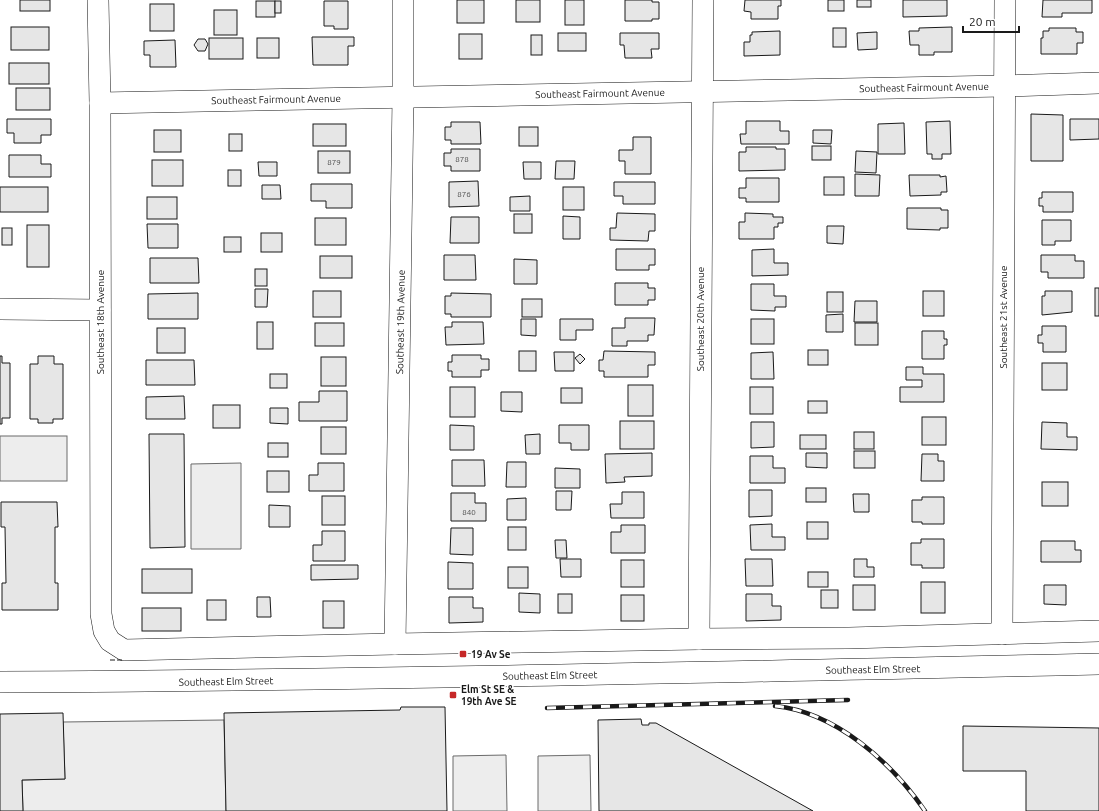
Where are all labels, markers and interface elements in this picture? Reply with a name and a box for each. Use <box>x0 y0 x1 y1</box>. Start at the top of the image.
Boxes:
scale bar <box>963 8 1019 34</box>
text: 20 m <box>969 15 996 28</box>
street label: Southeast Fairmount Avenue <box>859 81 989 94</box>
street label: Southeast Fairmount Avenue <box>535 87 665 100</box>
street label: Southeast Fairmount Avenue <box>211 93 341 106</box>
house number: 878 <box>455 155 469 164</box>
house number: 879 <box>327 158 341 167</box>
house number: 876 <box>457 190 471 199</box>
street label: Southeast 21st Avenue <box>998 265 1009 369</box>
street label: Southeast 20th Avenue <box>695 267 706 371</box>
street label: Southeast 18th Avenue <box>95 270 106 374</box>
street label: Southeast 19th Avenue <box>394 270 407 374</box>
house number: 840 <box>462 508 476 517</box>
marker: 19 Av Se <box>458 649 468 659</box>
place label: 19 Av Se <box>471 649 511 660</box>
street label: Southeast Elm Street <box>826 663 921 676</box>
street label: Southeast Elm Street <box>503 669 598 682</box>
street label: Southeast Elm Street <box>179 675 274 688</box>
place label: Elm St SE & 19th Ave SE <box>461 684 517 707</box>
marker: Elm St SE & 19th Ave SE <box>448 690 458 700</box>

